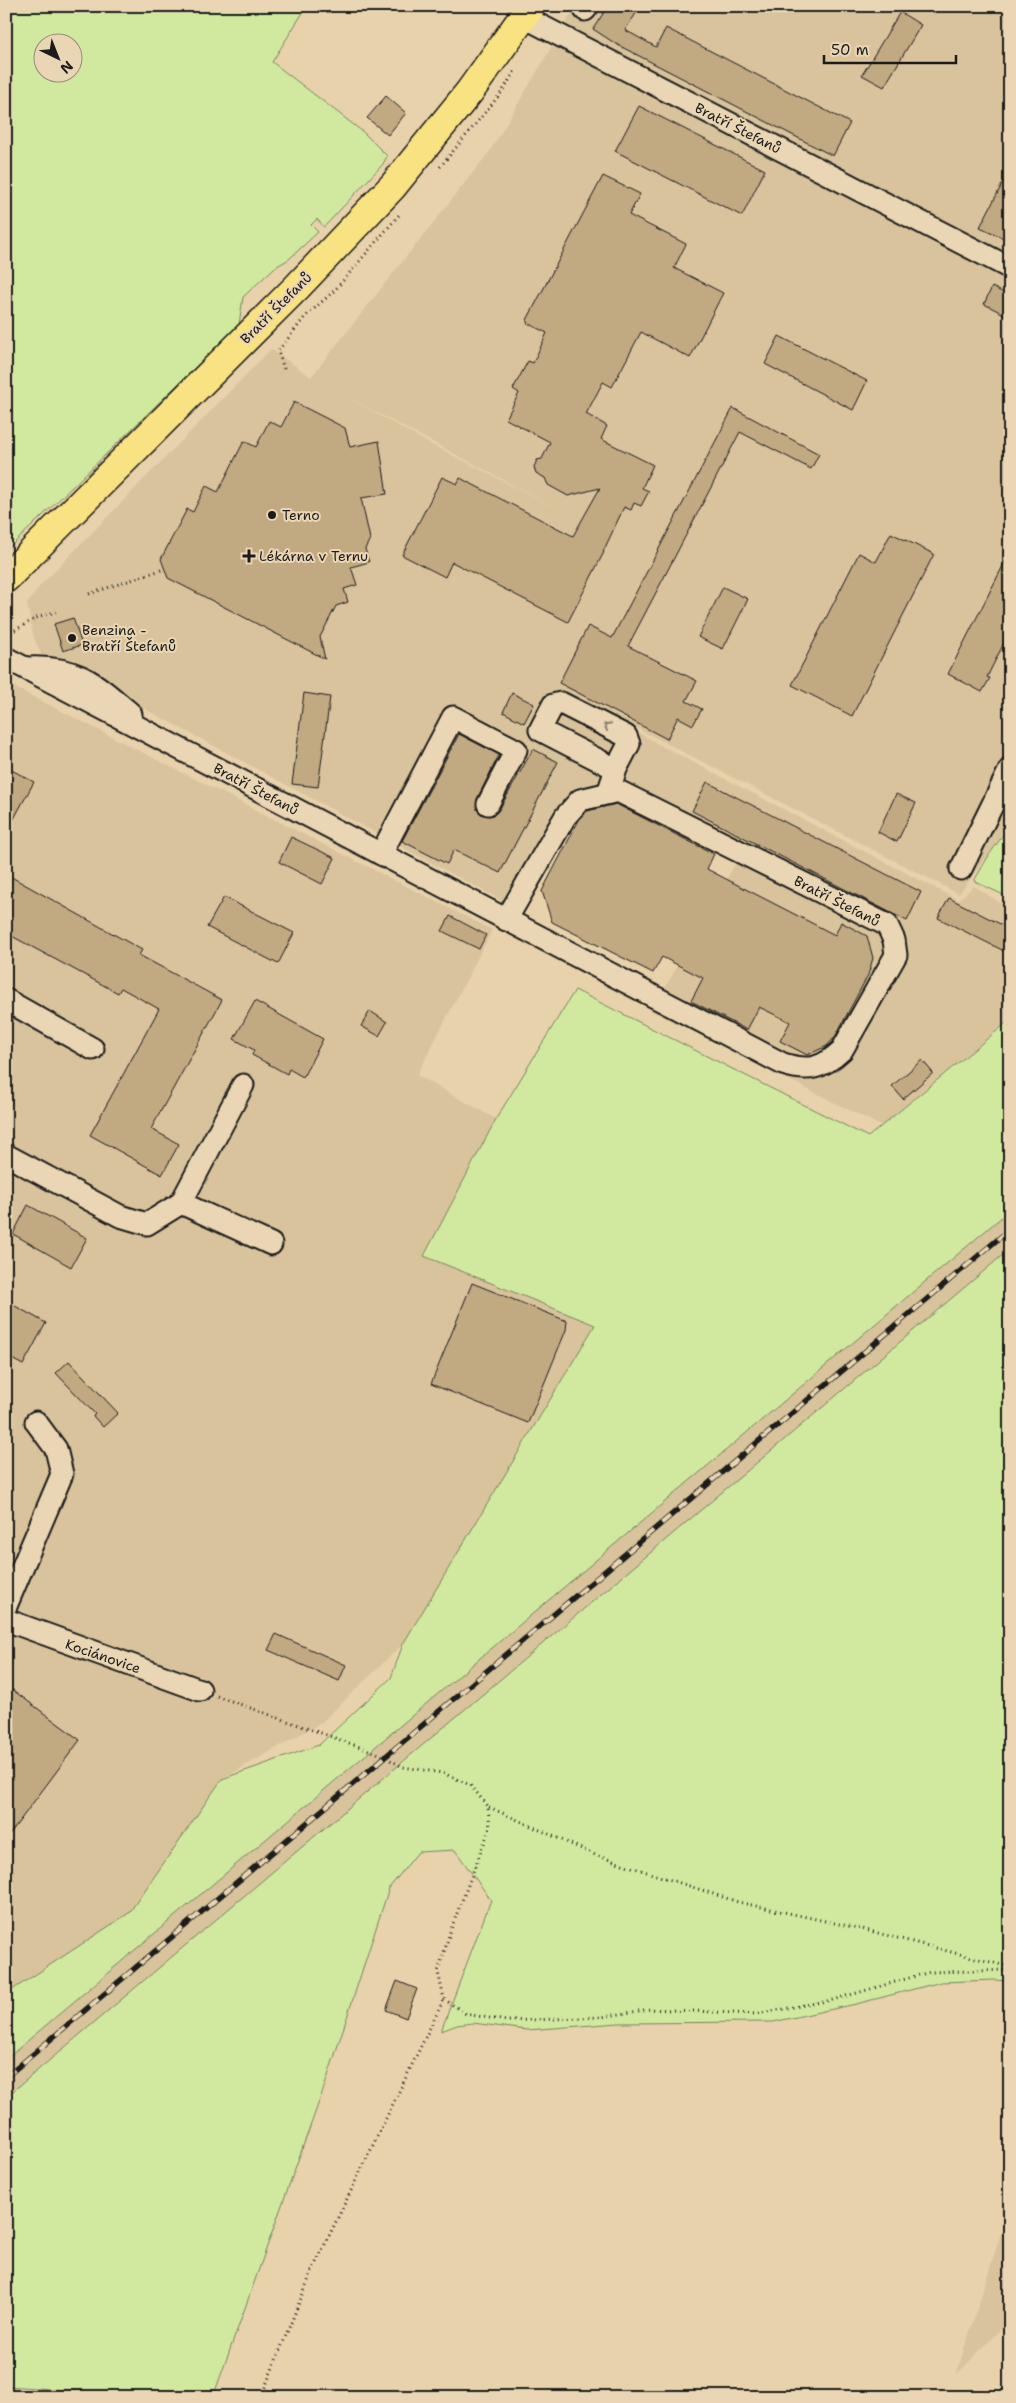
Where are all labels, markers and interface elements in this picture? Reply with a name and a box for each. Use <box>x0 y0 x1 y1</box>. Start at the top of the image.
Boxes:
north arrow <box>32 32 82 82</box>
scale bar <box>824 32 956 64</box>
text: 50 m <box>831 40 869 60</box>
text: N <box>57 57 77 78</box>
street label: Bratří Štefanů <box>692 99 784 157</box>
street label: Bratří Štefanů <box>236 268 316 348</box>
place label: Terno <box>282 506 320 524</box>
marker: Terno <box>266 509 278 521</box>
place label: Lékárna v Ternu <box>259 547 368 565</box>
marker: Lékárna v Ternu <box>243 550 255 562</box>
place label: Benzina - Bratří Štefanů <box>82 621 176 655</box>
marker: Benzina - Bratří Štefanů <box>66 632 78 644</box>
one-way arrow <box>603 722 612 732</box>
street label: Bratří Štefanů <box>210 759 302 819</box>
street label: Bratří Štefanů <box>791 872 883 930</box>
street label: Kociánovice <box>63 1635 143 1677</box>

